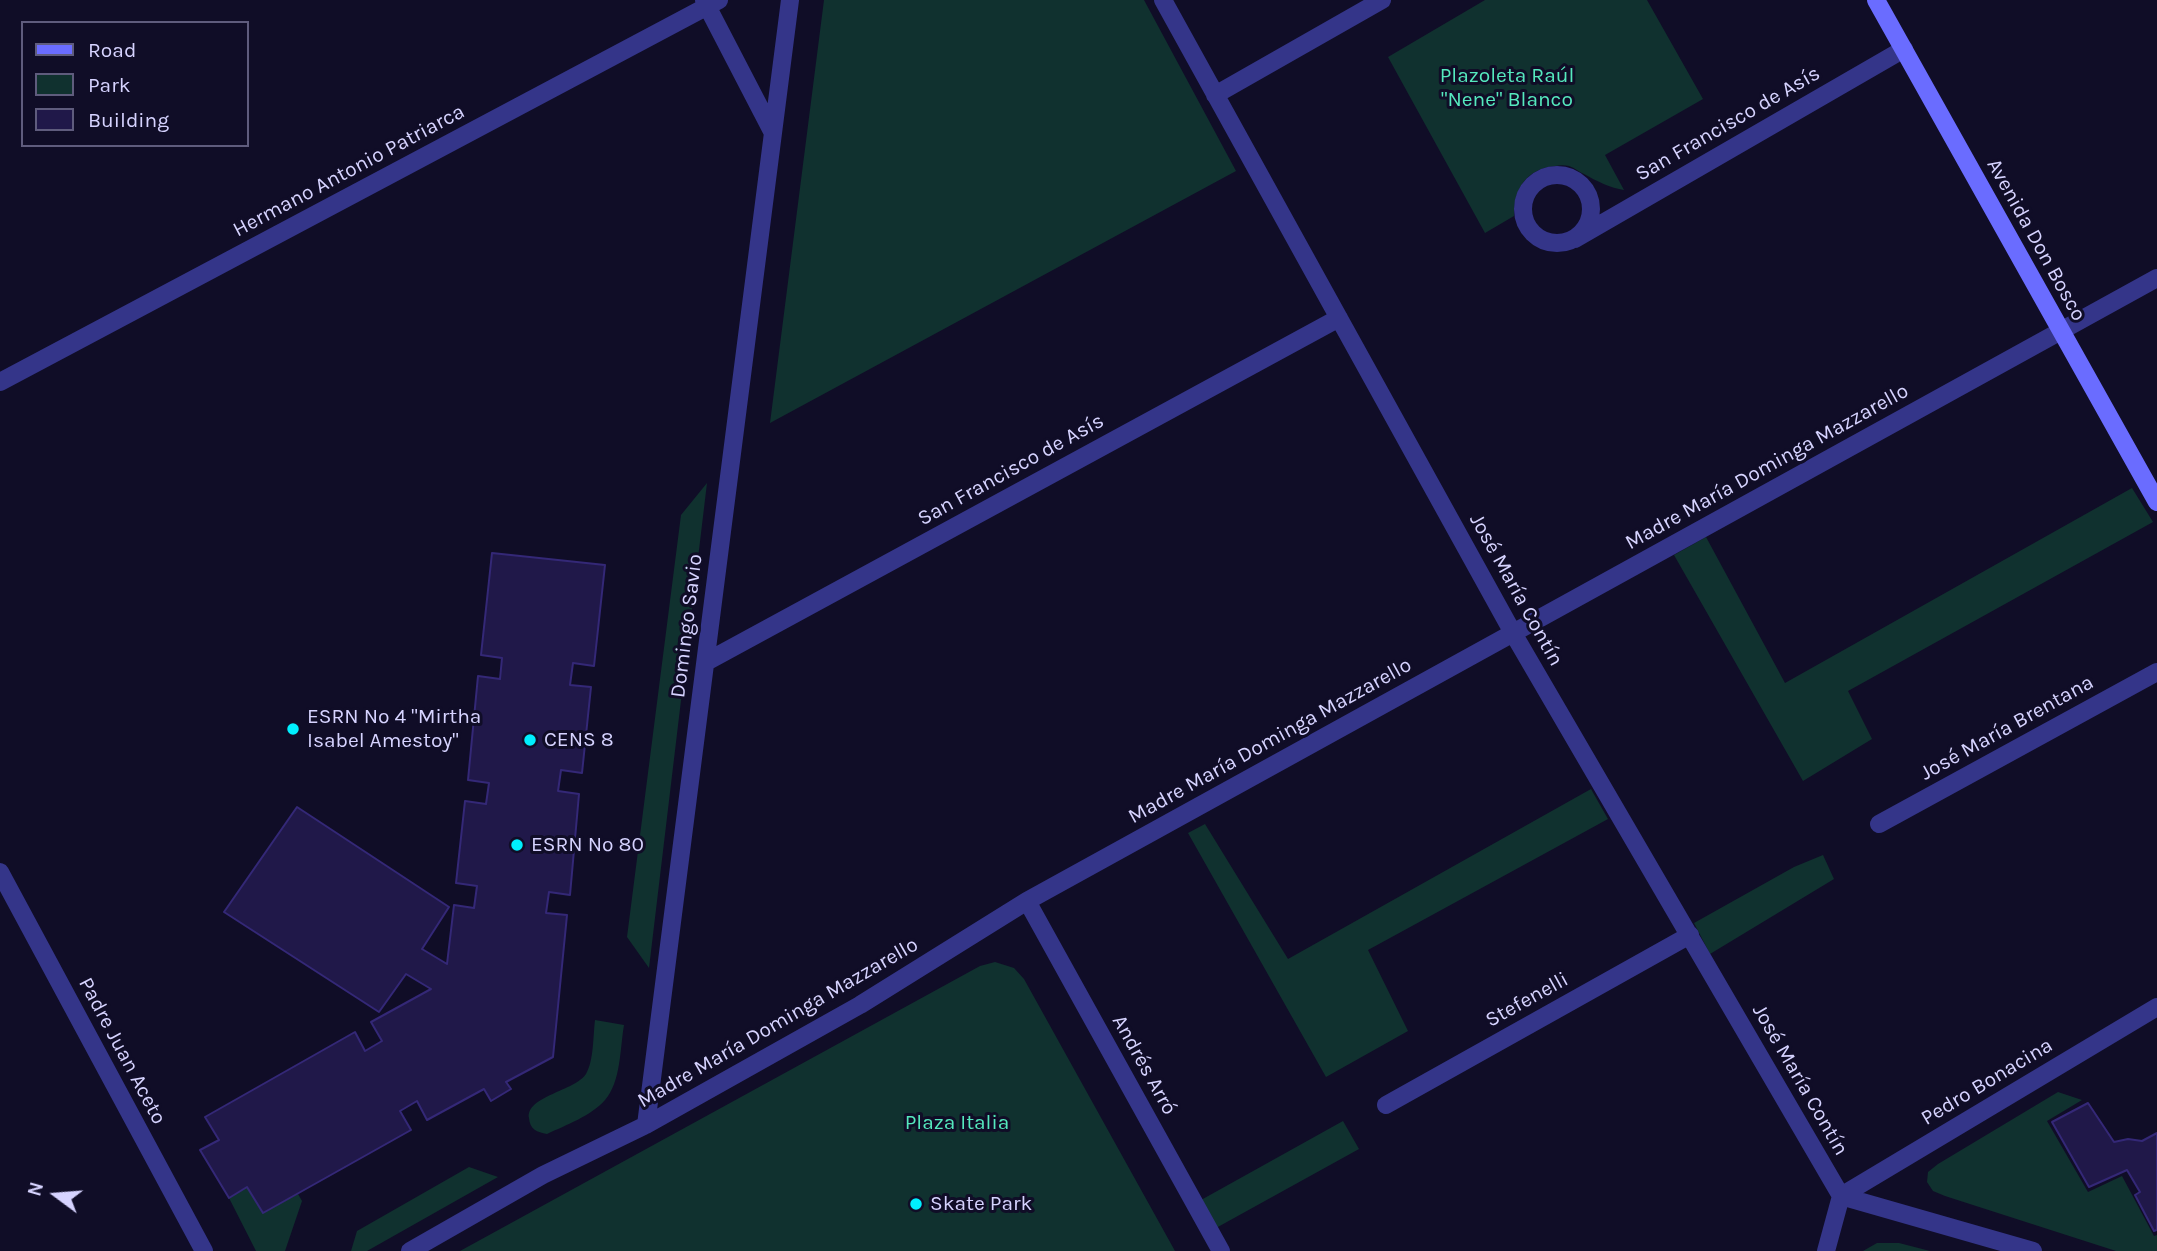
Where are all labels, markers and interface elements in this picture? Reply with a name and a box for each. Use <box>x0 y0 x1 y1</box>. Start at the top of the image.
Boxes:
legend <box>21 21 248 147</box>
text: Road <box>88 38 136 62</box>
street label: San Francisco de Asís <box>1631 61 1825 187</box>
park label: Plazoleta Raúl "Nene" Blanco <box>1440 63 1574 113</box>
text: Park <box>88 73 131 97</box>
street label: Hermano Antonio Patriarca <box>229 99 469 243</box>
text: Building <box>88 108 169 132</box>
street label: Avenida Don Bosco <box>1981 154 2091 326</box>
street label: Madre María Dominga Mazzarello <box>1621 378 1913 556</box>
street label: San Francisco de Asís <box>914 408 1108 532</box>
street label: José María Contín <box>1464 509 1568 671</box>
street label: Domingo Savio <box>666 553 708 699</box>
street label: Madre María Dominga Mazzarello <box>1124 652 1416 830</box>
street label: José María Brentana <box>1916 670 2098 786</box>
place label: ESRN Nº 4 "Mirtha Isabel Amestoy" <box>307 704 481 754</box>
marker: ESRN Nº 4 "Mirtha Isabel Amestoy" <box>285 721 301 737</box>
place label: CENS 8 <box>544 727 614 753</box>
marker: CENS 8 <box>522 732 538 748</box>
place label: ESRN Nº 80 <box>531 832 644 858</box>
marker: ESRN Nº 80 <box>509 837 525 853</box>
street label: Madre María Dominga Mazzarello <box>633 932 923 1114</box>
street label: Stefenelli <box>1481 967 1573 1033</box>
street label: Padre Juan Aceto <box>73 973 171 1129</box>
street label: José María Contín <box>1747 1000 1853 1160</box>
street label: Andrés Arró <box>1106 1011 1182 1119</box>
street label: Pedro Bonacina <box>1917 1033 2057 1131</box>
park label: Plaza Italia <box>905 1110 1009 1136</box>
north arrow <box>21 1160 91 1230</box>
text: N <box>23 1180 48 1199</box>
place label: Skate Park <box>930 1191 1032 1217</box>
marker: Skate Park <box>908 1196 924 1212</box>

